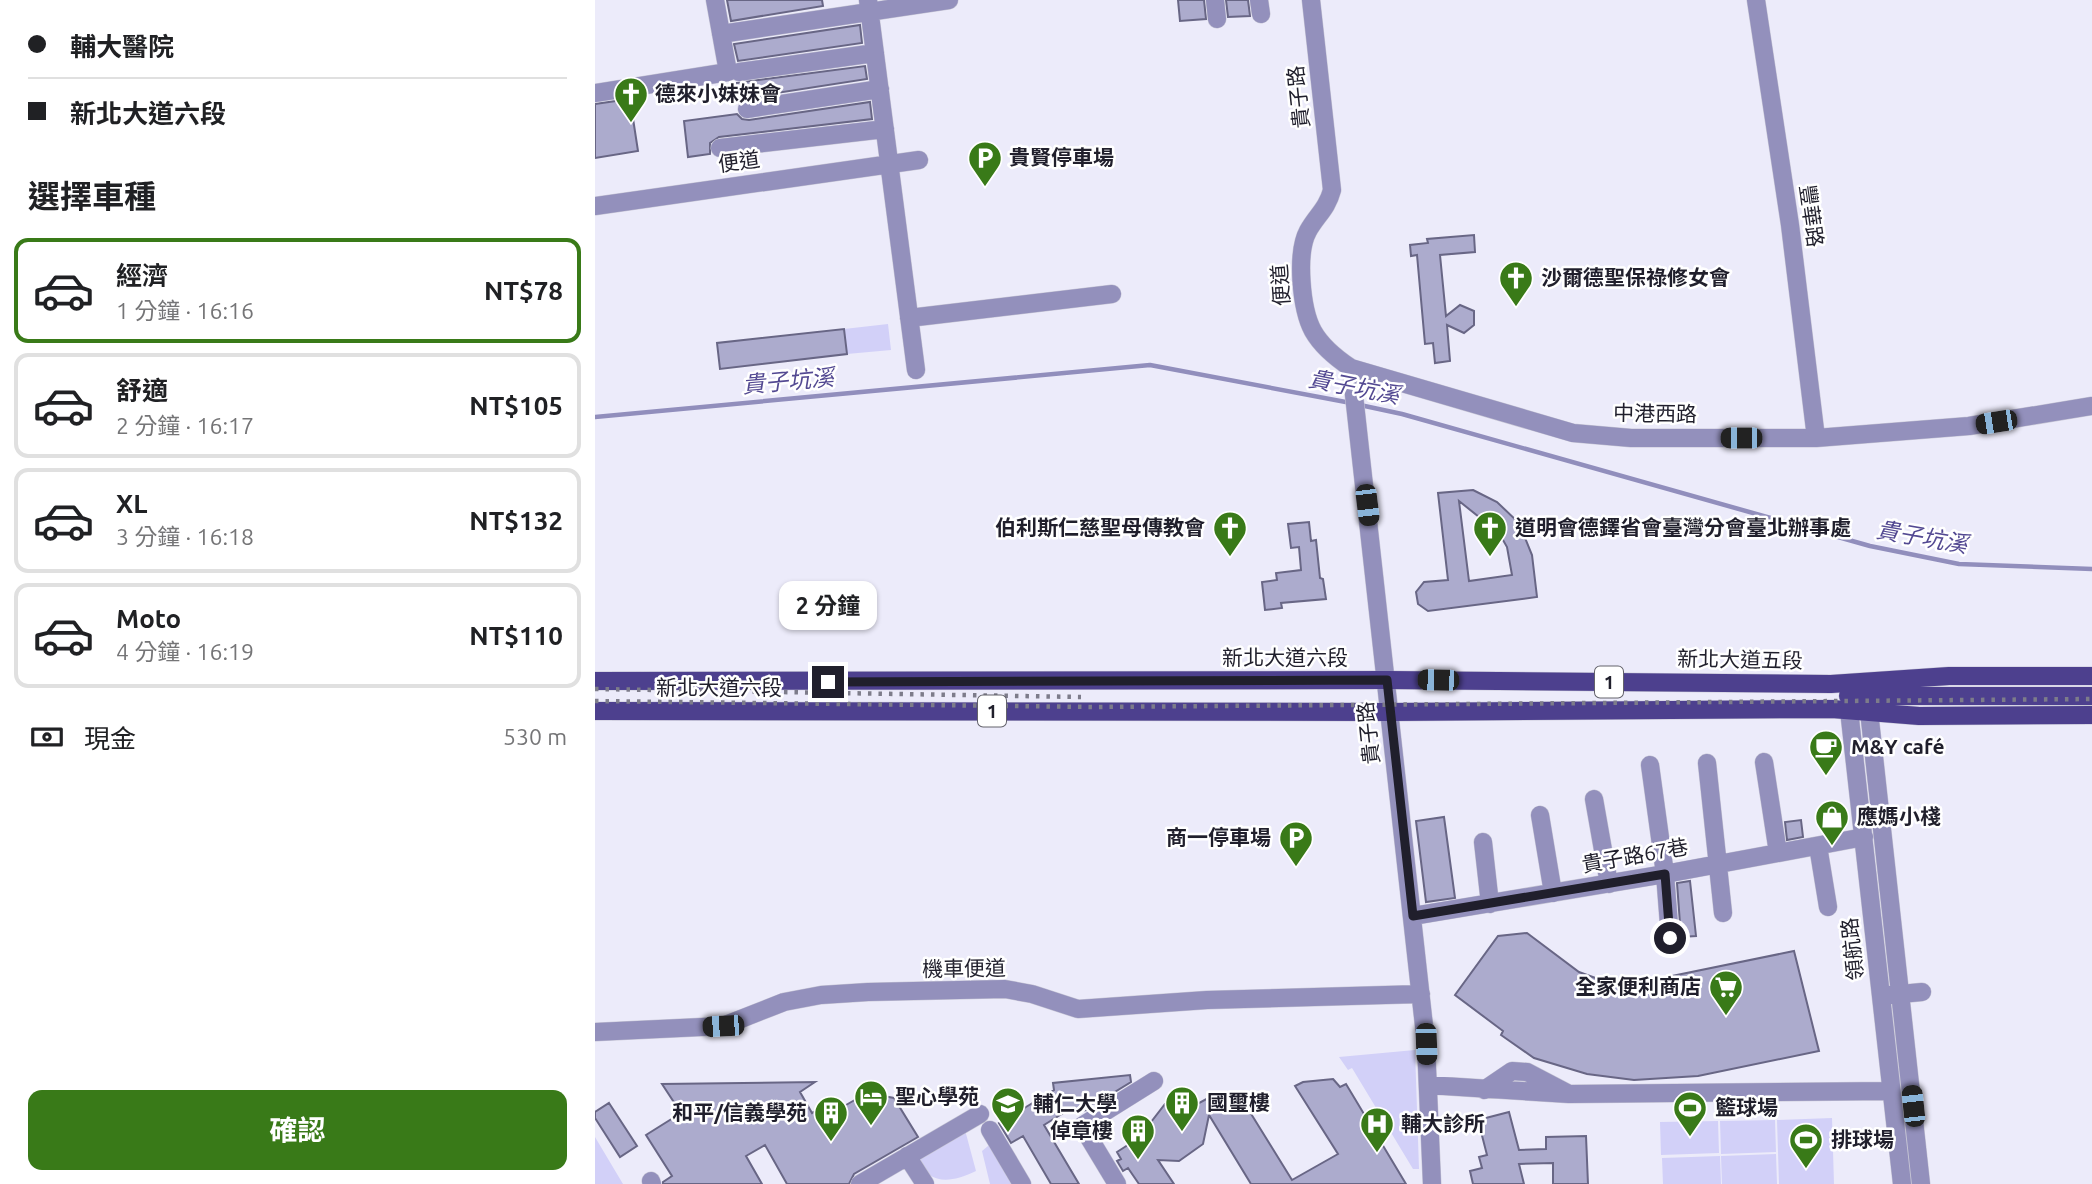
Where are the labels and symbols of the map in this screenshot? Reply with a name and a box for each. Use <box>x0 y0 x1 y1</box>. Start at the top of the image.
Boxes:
street label: 貴子路 <box>1283 65 1313 130</box>
church icon: 德來小妹妹會 <box>612 75 650 124</box>
place label: 德來小妹妹會 <box>655 81 781 105</box>
parking icon: 貴賢停車場 <box>966 139 1004 188</box>
place label: 貴賢停車場 <box>1009 145 1114 169</box>
street label: 便道 <box>716 146 761 176</box>
street label: 豐華路 <box>1796 183 1828 249</box>
church icon: 沙爾德聖保祿修女會 <box>1497 259 1535 308</box>
street label: 便道 <box>1267 263 1293 307</box>
place label: 沙爾德聖保祿修女會 <box>1541 265 1730 289</box>
water label: 貴子坑溪 <box>741 364 838 397</box>
water label: 貴子坑溪 <box>1307 365 1405 408</box>
street label: 中港西路 <box>1613 400 1697 426</box>
car <box>1974 408 2019 436</box>
car <box>1721 428 1763 449</box>
car <box>1355 483 1380 527</box>
church icon: 伯利斯仁慈聖母傳教會 <box>1211 509 1249 558</box>
church icon: 道明會德鐸省會臺灣分會臺北辦事處 <box>1471 509 1509 558</box>
place label: 伯利斯仁慈聖母傳教會 <box>995 515 1205 539</box>
place label: 道明會德鐸省會臺灣分會臺北辦事處 <box>1515 515 1851 539</box>
water label: 貴子坑溪 <box>1875 516 1973 557</box>
callout: 2 分鐘 <box>779 580 877 630</box>
street label: 新北大道六段 <box>1222 645 1348 669</box>
street label: 新北大道五段 <box>1677 646 1803 672</box>
route end <box>812 666 844 698</box>
road number: 1 <box>1595 666 1623 698</box>
car <box>1417 669 1460 691</box>
street label: 新北大道六段 <box>656 675 782 699</box>
road number: 1 <box>978 696 1006 726</box>
street label: 貴子路 <box>1353 701 1383 766</box>
cafe icon: M&Y café <box>1807 728 1845 777</box>
place label: M&Y café <box>1851 734 1945 758</box>
shop icon: 應媽小棧 <box>1813 798 1851 847</box>
place label: 應媽小棧 <box>1857 804 1941 828</box>
parking icon: 商一停車場 <box>1277 819 1315 868</box>
place label: 商一停車場 <box>1166 825 1271 849</box>
street label: 貴子路67巷 <box>1580 834 1690 876</box>
street label: 領航路 <box>1837 917 1867 982</box>
route start <box>1654 922 1686 954</box>
street label: 機車便道 <box>922 955 1006 981</box>
supermarket icon: 全家便利商店 <box>1707 968 1745 1017</box>
place label: 全家便利商店 <box>1575 974 1701 998</box>
car <box>702 1014 745 1038</box>
car <box>1415 1023 1438 1065</box>
hotel icon: 聖心學苑 <box>852 1078 890 1127</box>
place label: 聖心學苑 <box>895 1084 979 1108</box>
building icon: 國璽樓 <box>1163 1084 1201 1133</box>
car <box>1901 1084 1926 1128</box>
school or university icon: 輔仁大學 <box>989 1085 1027 1134</box>
sports icon: 籃球場 <box>1671 1089 1709 1138</box>
place label: 國璽樓 <box>1207 1090 1270 1114</box>
place label: 輔仁大學 <box>1033 1091 1117 1115</box>
building icon: 和平/信義學苑 <box>812 1094 850 1143</box>
place label: 籃球場 <box>1715 1095 1778 1119</box>
place label: 和平/信義學苑 <box>672 1100 807 1124</box>
hospital icon: 輔大診所 <box>1358 1105 1396 1154</box>
place label: 輔大診所 <box>1401 1111 1485 1135</box>
building icon: 倬章樓 <box>1119 1112 1157 1161</box>
place label: 倬章樓 <box>1050 1118 1113 1142</box>
sports icon: 排球場 <box>1787 1121 1825 1170</box>
place label: 排球場 <box>1831 1127 1894 1151</box>

